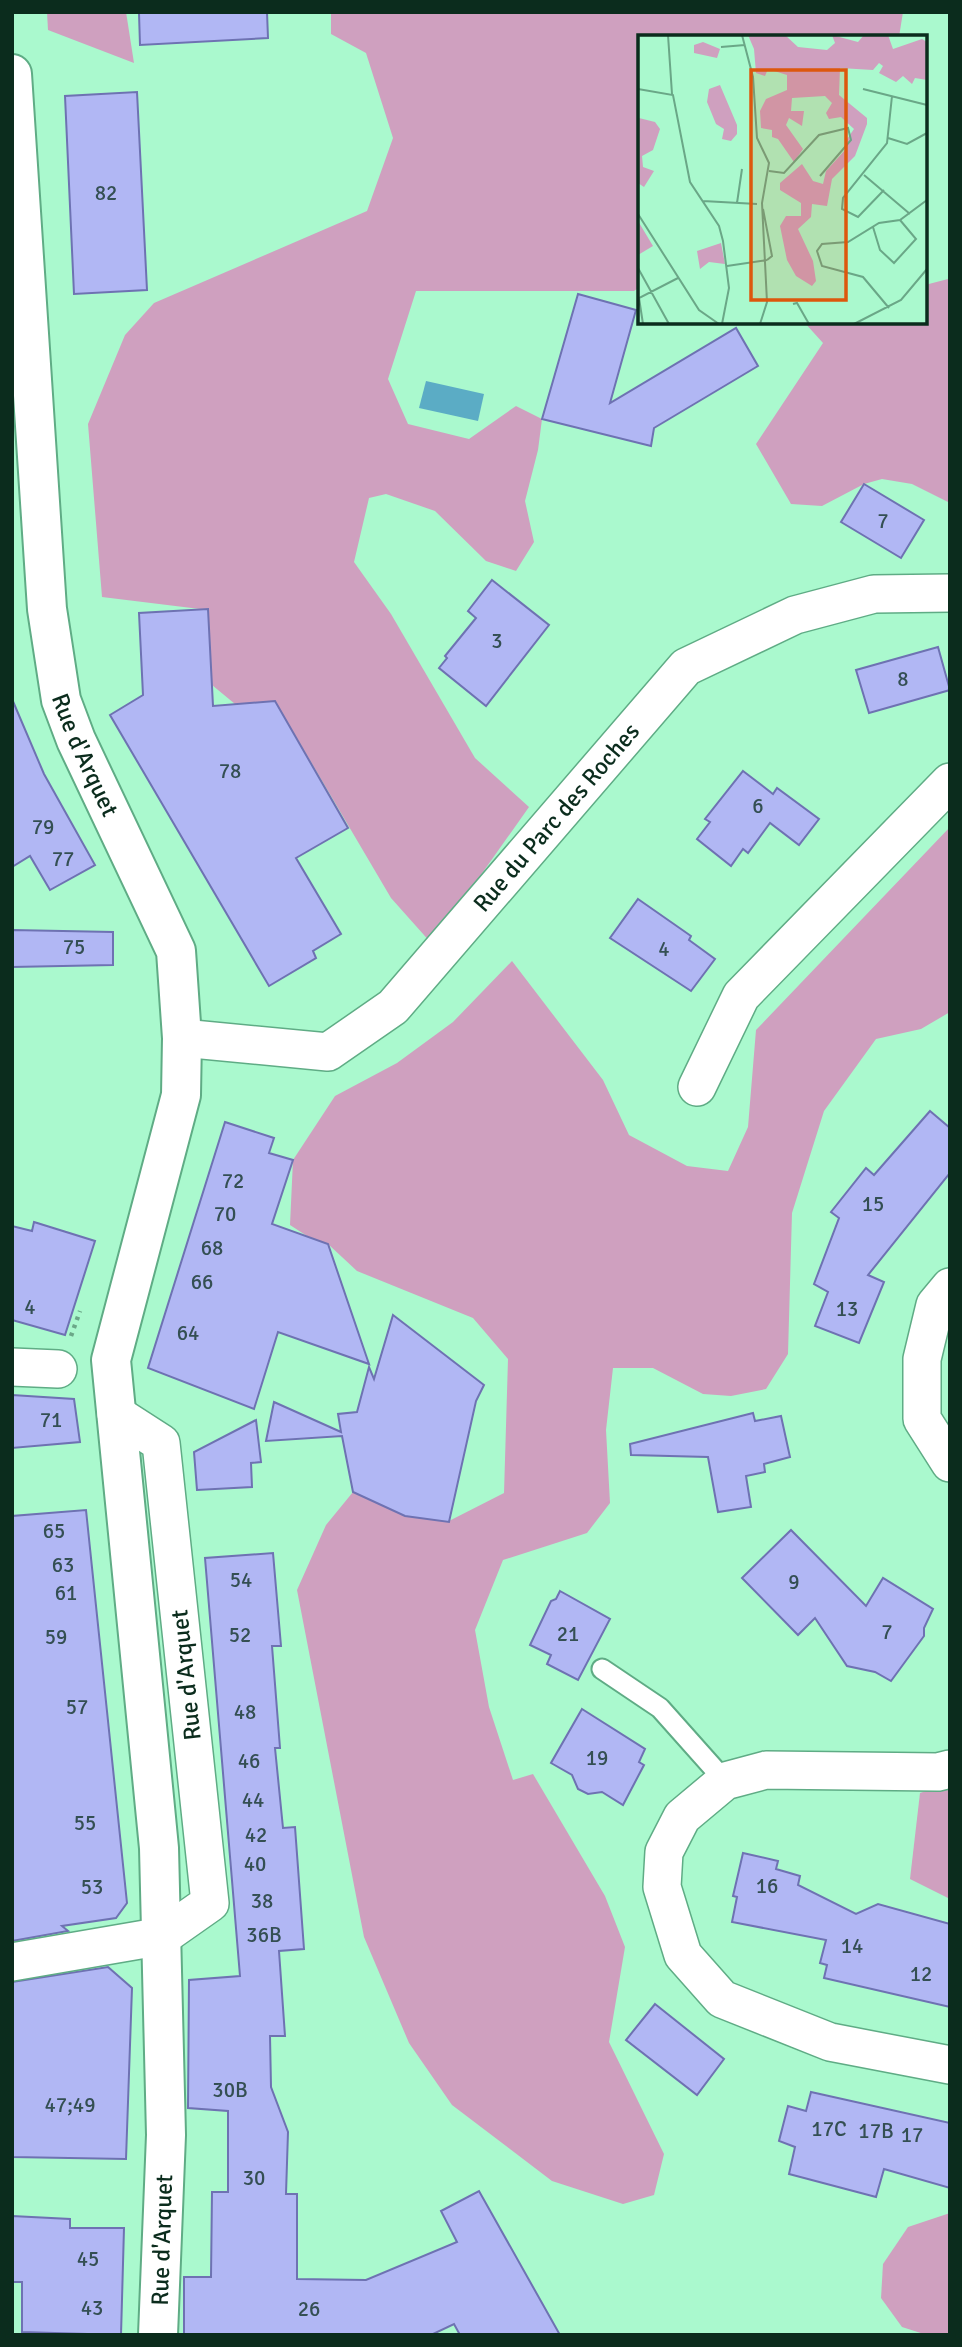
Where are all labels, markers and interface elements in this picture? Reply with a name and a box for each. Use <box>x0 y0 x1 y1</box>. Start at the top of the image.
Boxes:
inset map <box>638 35 927 324</box>
house number: 82 <box>95 180 117 206</box>
house number: 7 <box>877 508 889 534</box>
house number: 3 <box>491 628 503 654</box>
house number: 8 <box>897 666 909 692</box>
street label: Rue d'Arquet <box>45 689 125 821</box>
street label: Rue du Parc des Roches <box>467 717 646 918</box>
house number: 78 <box>219 758 241 784</box>
house number: 6 <box>752 793 764 819</box>
house number: 79 <box>32 814 54 840</box>
house number: 77 <box>52 846 74 872</box>
house number: 75 <box>63 934 85 960</box>
house number: 4 <box>658 936 670 962</box>
house number: 72 <box>222 1168 244 1194</box>
house number: 15 <box>862 1191 884 1217</box>
house number: 70 <box>214 1201 236 1227</box>
house number: 68 <box>201 1235 223 1261</box>
house number: 66 <box>191 1269 213 1295</box>
house number: 4 <box>24 1294 36 1320</box>
house number: 13 <box>836 1296 858 1322</box>
house number: 64 <box>177 1320 199 1346</box>
house number: 71 <box>40 1407 62 1433</box>
house number: 65 <box>43 1518 65 1544</box>
house number: 63 <box>52 1552 74 1578</box>
house number: 54 <box>230 1567 252 1593</box>
house number: 9 <box>788 1569 800 1595</box>
house number: 61 <box>55 1580 77 1606</box>
street label: Rue d'Arquet <box>164 1608 208 1742</box>
house number: 7 <box>881 1619 893 1645</box>
house number: 21 <box>557 1621 579 1647</box>
house number: 52 <box>229 1622 251 1648</box>
house number: 59 <box>45 1624 67 1650</box>
house number: 57 <box>66 1694 88 1720</box>
house number: 48 <box>234 1699 256 1725</box>
house number: 19 <box>586 1745 608 1771</box>
house number: 46 <box>238 1748 260 1774</box>
house number: 44 <box>242 1787 264 1813</box>
house number: 55 <box>74 1810 96 1836</box>
house number: 42 <box>245 1822 267 1848</box>
house number: 40 <box>244 1851 266 1877</box>
house number: 16 <box>756 1873 778 1899</box>
house number: 53 <box>81 1874 103 1900</box>
house number: 38 <box>251 1888 273 1914</box>
house number: 36B <box>246 1922 282 1948</box>
house number: 14 <box>841 1933 863 1959</box>
house number: 12 <box>910 1961 932 1987</box>
house number: 30B <box>212 2077 248 2103</box>
house number: 47;49 <box>44 2092 96 2118</box>
house number: 17C <box>811 2116 847 2142</box>
house number: 17B <box>858 2118 894 2144</box>
house number: 17 <box>901 2122 923 2148</box>
house number: 30 <box>243 2165 265 2191</box>
street label: Rue d'Arquet <box>145 2174 179 2306</box>
house number: 45 <box>77 2246 99 2272</box>
house number: 43 <box>81 2295 103 2321</box>
house number: 26 <box>298 2296 320 2322</box>

